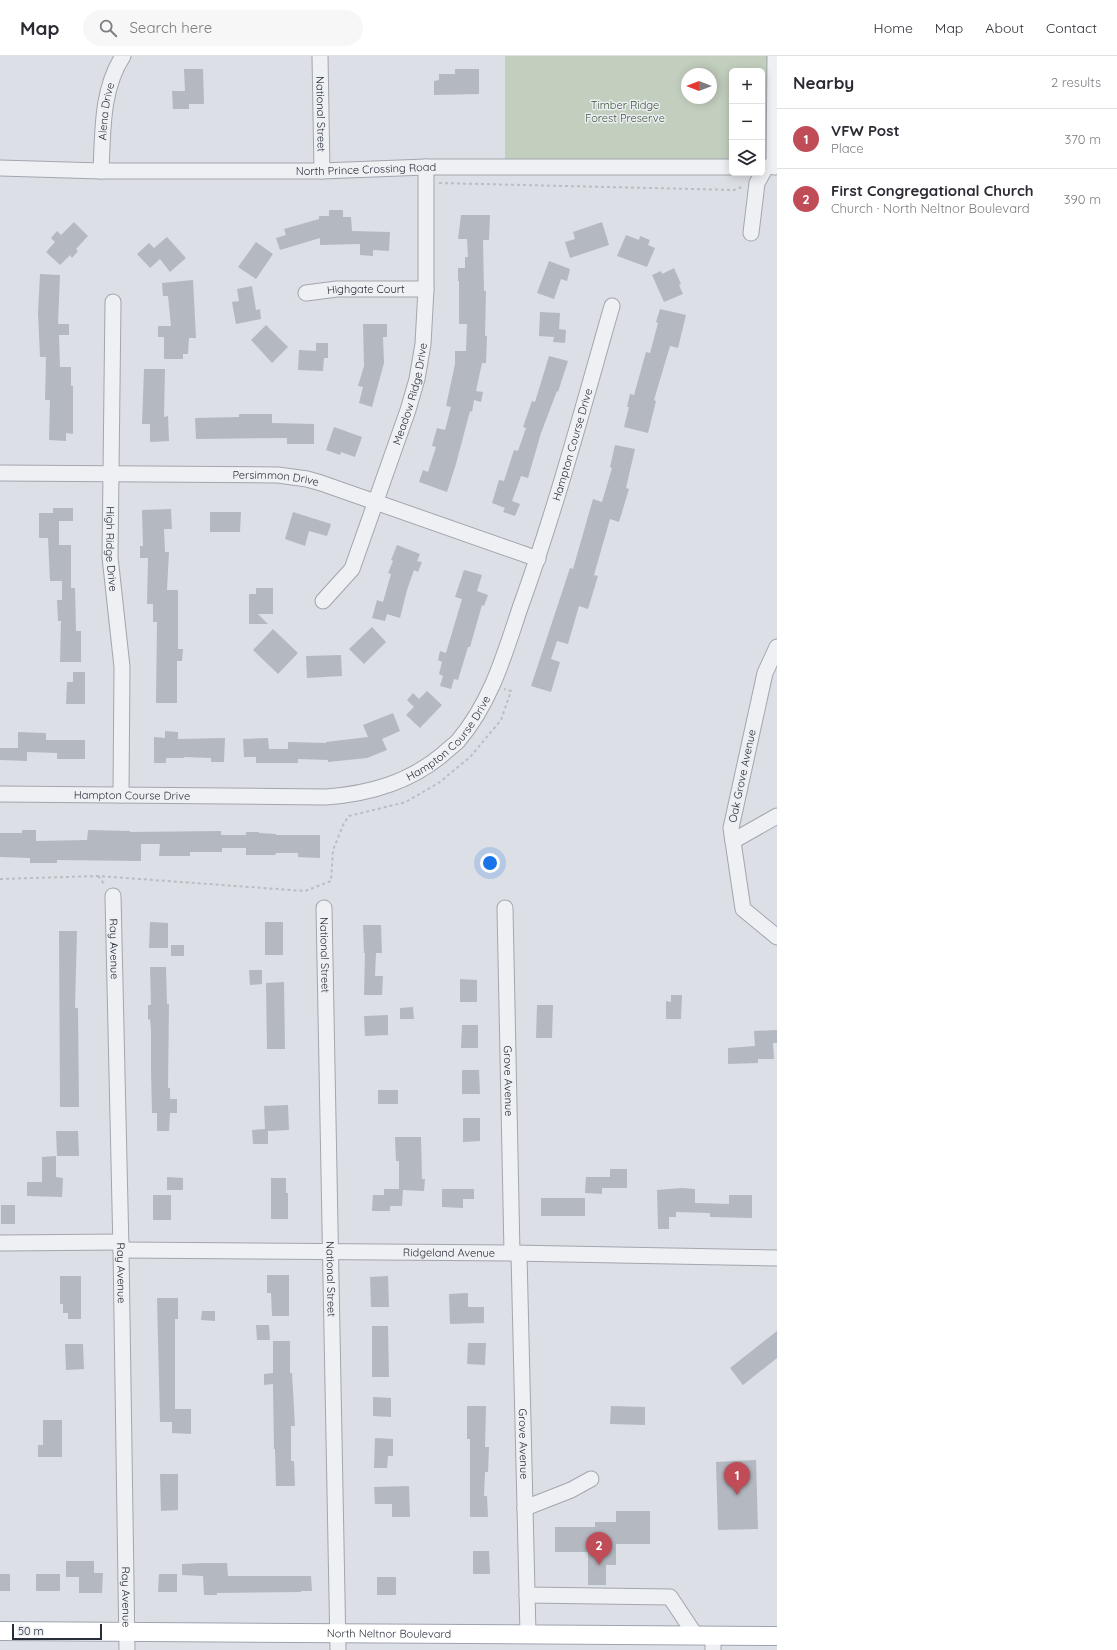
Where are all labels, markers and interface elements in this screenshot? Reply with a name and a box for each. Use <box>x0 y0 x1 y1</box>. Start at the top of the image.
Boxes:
search box <box>83 10 363 46</box>
text: Map <box>20 16 59 40</box>
icon: search <box>97 17 119 39</box>
text: Search here <box>129 18 212 37</box>
text: Home <box>874 19 913 37</box>
text: Map <box>935 19 963 37</box>
text: About <box>985 19 1024 37</box>
text: Contact <box>1046 19 1097 37</box>
north arrow <box>681 68 717 104</box>
map controls <box>729 68 765 176</box>
button: + <box>729 68 765 104</box>
text: Nearby <box>793 72 854 93</box>
text: 2 results <box>1051 74 1101 90</box>
street label: National Street <box>313 76 329 152</box>
street label: Alena Drive <box>95 81 117 141</box>
park label: Timber Ridge Forest Preserve <box>585 98 665 125</box>
button: − <box>729 104 765 140</box>
text: VFW Post <box>831 121 900 140</box>
text: 1 <box>803 131 809 147</box>
text: 370 m <box>1064 131 1101 147</box>
button: layers <box>729 140 765 176</box>
text: Place <box>831 140 864 156</box>
street label: North Prince Crossing Road <box>296 160 436 178</box>
text: First Congregational Church <box>831 181 1034 200</box>
text: 2 <box>802 191 810 207</box>
text: 390 m <box>1064 191 1101 207</box>
text: Church · North Neltnor Boulevard <box>831 200 1030 216</box>
street label: Highgate Court <box>326 282 405 297</box>
street label: Meadow Ridge Drive <box>389 342 430 447</box>
street label: Hampton Course Drive <box>549 387 595 502</box>
street label: Persimmon Drive <box>232 468 321 489</box>
street label: High Ridge Drive <box>103 506 121 592</box>
street label: Hampton Course Drive <box>404 693 493 784</box>
street label: Oak Grove Avenue <box>725 728 759 824</box>
street label: Hampton Course Drive <box>74 788 190 803</box>
your location <box>480 853 500 873</box>
street label: National Street <box>317 917 333 993</box>
street label: Ray Avenue <box>107 918 122 980</box>
street label: Grove Avenue <box>501 1045 516 1117</box>
street label: National Street <box>323 1241 339 1317</box>
street label: Ray Avenue <box>114 1242 129 1304</box>
street label: Ridgeland Avenue <box>403 1245 495 1260</box>
street label: Grove Avenue <box>516 1408 531 1480</box>
pin: 1 <box>724 1462 750 1495</box>
pin: 2 <box>586 1532 612 1565</box>
street label: Ray Avenue <box>119 1566 134 1627</box>
scale bar <box>12 1622 102 1641</box>
text: 50 m <box>18 1624 44 1638</box>
street label: North Neltnor Boulevard <box>327 1626 451 1641</box>

